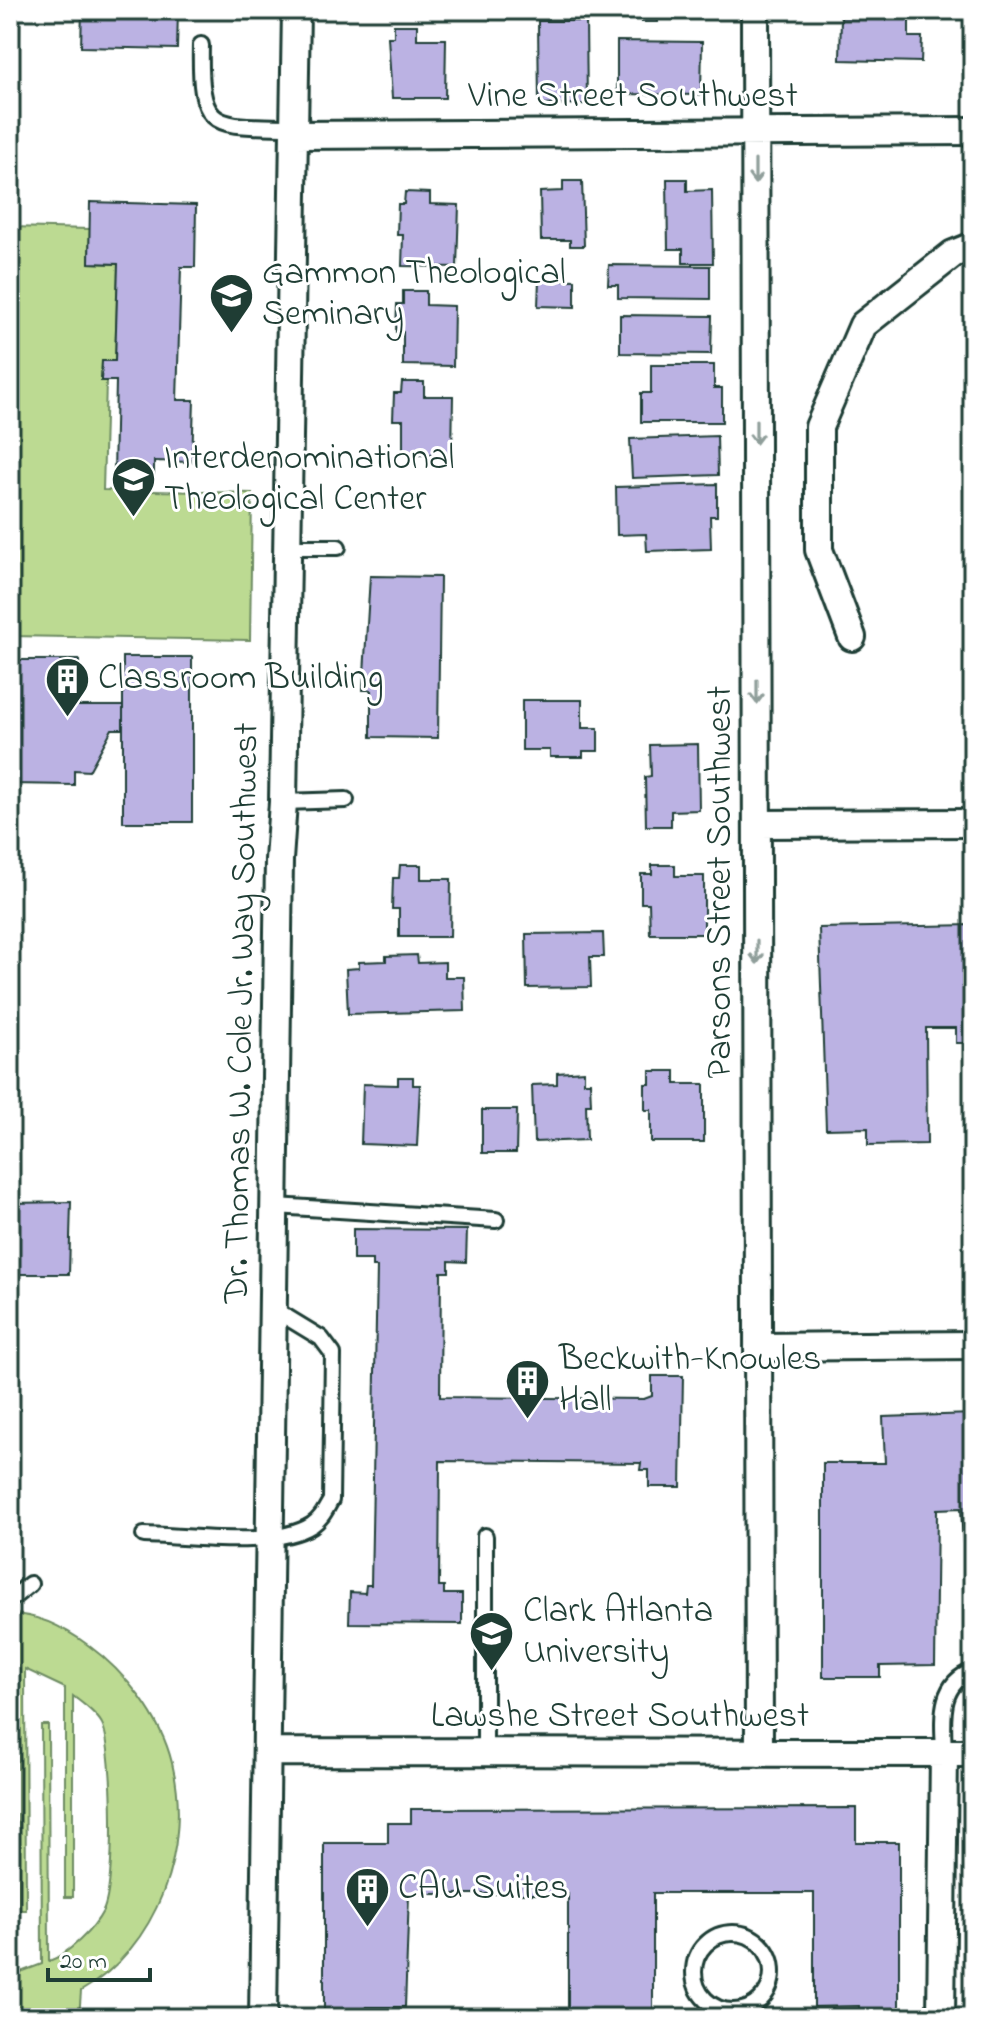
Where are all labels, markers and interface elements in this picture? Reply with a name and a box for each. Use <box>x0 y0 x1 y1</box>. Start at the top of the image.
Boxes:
street label: Vine Street Southwest <box>467 71 798 124</box>
one-way arrow <box>747 158 763 185</box>
place label: Gammon Theological Seminary <box>262 248 566 342</box>
school or university icon: Gammon Theological Seminary <box>207 271 255 334</box>
one-way arrow <box>748 418 764 445</box>
place label: Interdenominational Theological Center <box>164 433 455 527</box>
school or university icon: Interdenominational Theological Center <box>109 456 157 519</box>
place label: Classroom Building <box>98 653 383 706</box>
building icon: Classroom Building <box>43 655 91 718</box>
one-way arrow <box>749 678 765 705</box>
street label: Parsons Street Southwest <box>695 686 748 1078</box>
street label: Dr. Thomas W. Cole Jr. Way Southwest <box>211 722 275 1305</box>
one-way arrow <box>749 938 765 965</box>
place label: Beckwith-Knowles Hall <box>558 1334 821 1428</box>
building icon: Beckwith-Knowles Hall <box>504 1357 552 1420</box>
place label: Clark Atlanta University <box>523 1586 713 1680</box>
school or university icon: Clark Atlanta University <box>468 1609 516 1672</box>
street label: Lawshe Street Southwest <box>431 1691 809 1744</box>
place label: CAU Suites <box>398 1863 568 1916</box>
building icon: CAU Suites <box>343 1865 391 1928</box>
scale bar <box>48 1932 150 1982</box>
text: 20 m <box>60 1945 107 1980</box>

